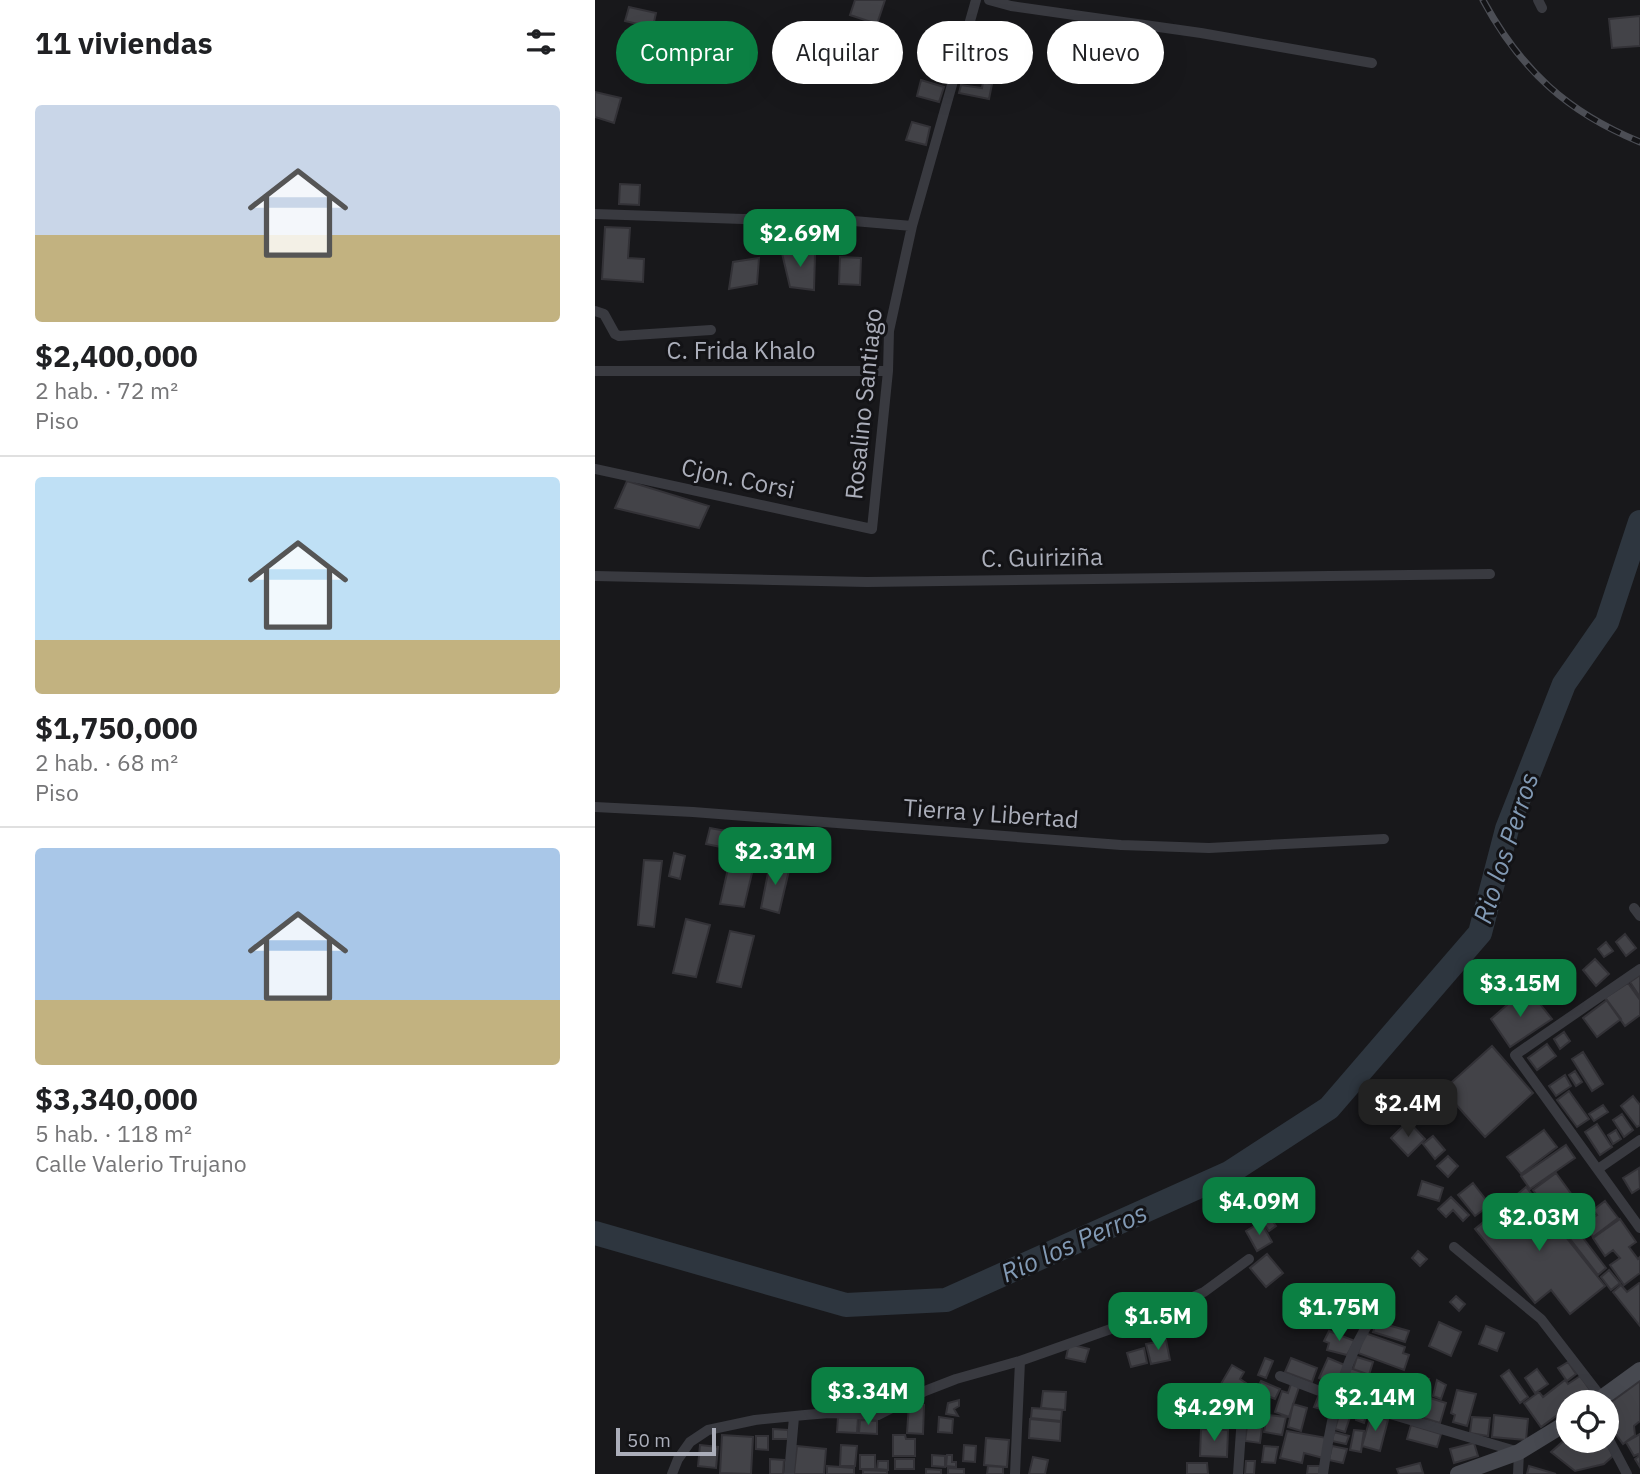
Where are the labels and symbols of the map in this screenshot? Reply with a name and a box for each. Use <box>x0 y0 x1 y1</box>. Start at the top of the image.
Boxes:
pin: $2.69M <box>743 210 857 269</box>
street label: Rosalino Santiago <box>837 307 889 501</box>
street label: C. Frida Khalo <box>667 334 815 366</box>
street label: Cjon. Corsi <box>679 450 798 506</box>
street label: C. Guiriziña <box>981 540 1103 574</box>
water label: Rio los Perros <box>1465 768 1545 927</box>
street label: Tierra y Libertad <box>902 791 1080 835</box>
pin: $2.31M <box>718 828 832 887</box>
pin: $3.15M <box>1463 960 1577 1019</box>
pin: $2.4M <box>1359 1080 1457 1139</box>
pin: $4.09M <box>1202 1178 1316 1237</box>
pin: $2.03M <box>1482 1194 1596 1253</box>
water label: Rio los Perros <box>995 1195 1152 1289</box>
pin: $1.75M <box>1282 1284 1396 1343</box>
pin: $1.5M <box>1109 1292 1207 1352</box>
pin: $3.34M <box>811 1368 925 1427</box>
pin: $2.14M <box>1318 1374 1432 1433</box>
pin: $4.29M <box>1157 1384 1271 1443</box>
scale bar <box>616 1425 716 1457</box>

